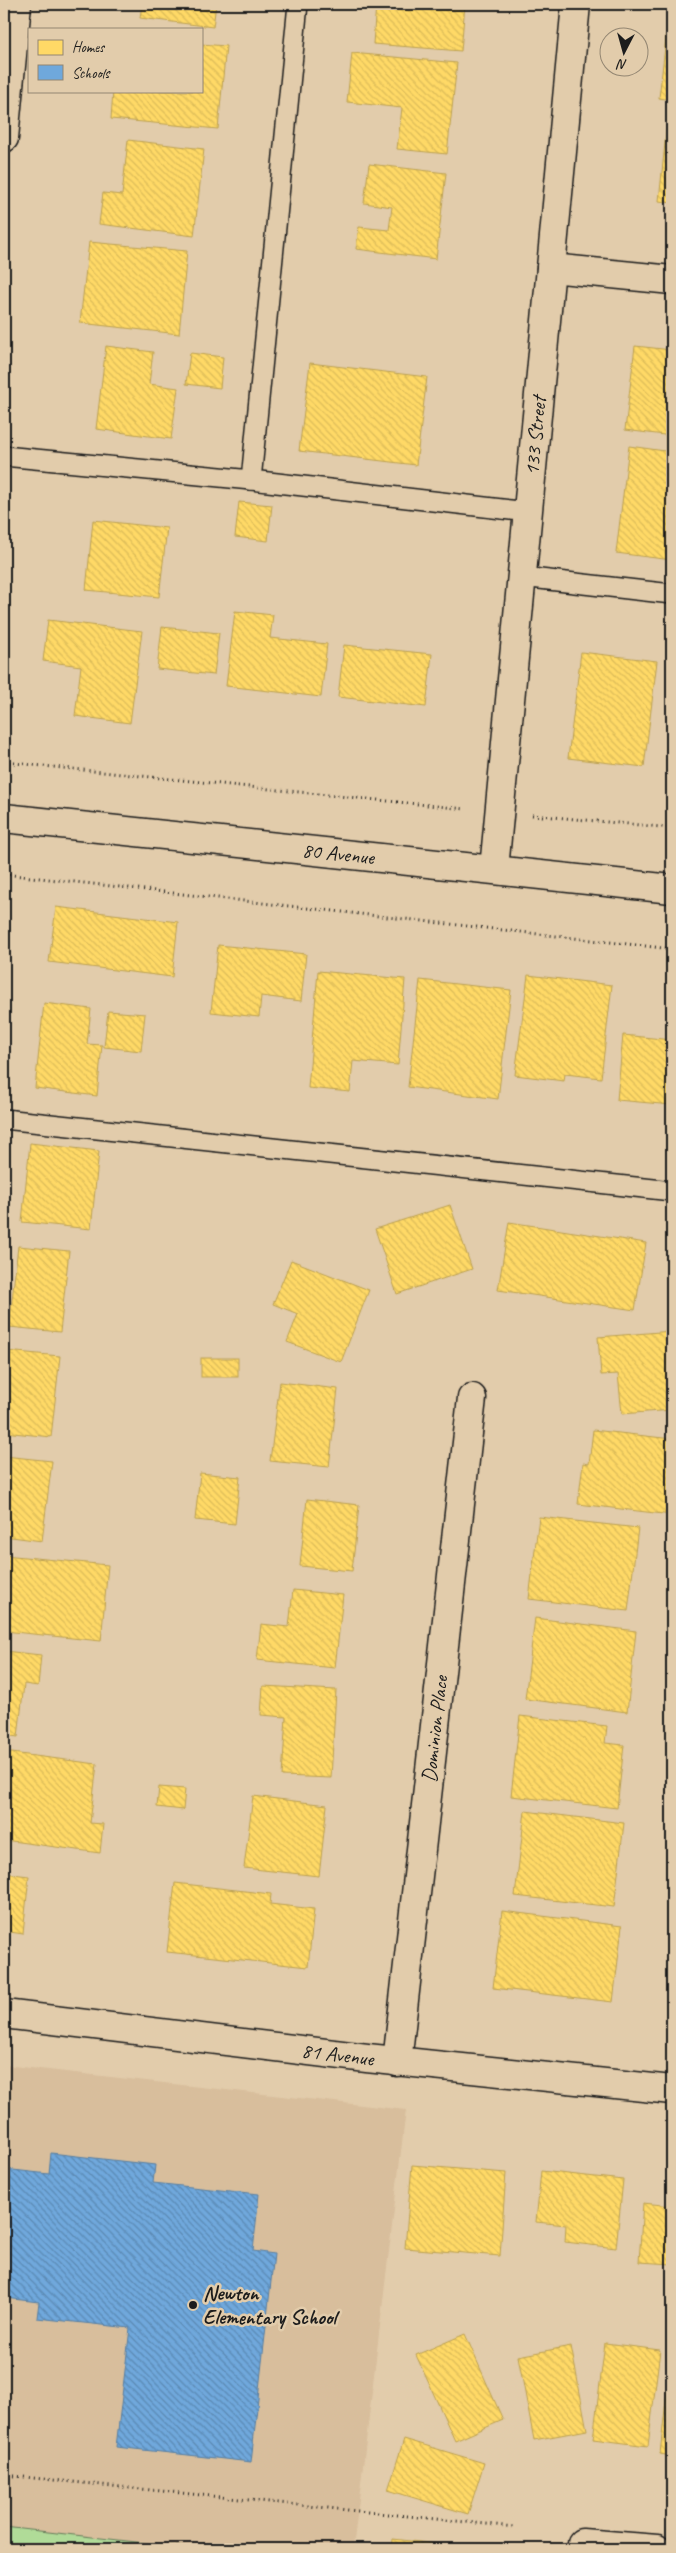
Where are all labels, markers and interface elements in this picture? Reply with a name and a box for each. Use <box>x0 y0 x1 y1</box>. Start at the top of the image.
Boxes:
legend <box>28 28 202 92</box>
north arrow <box>598 28 648 78</box>
text: Homes <box>72 38 106 57</box>
text: N <box>615 55 628 73</box>
text: Schools <box>72 64 111 83</box>
street label: 133 Street <box>518 392 552 477</box>
street label: 80 Avenue <box>301 837 377 870</box>
street label: Dominion Place <box>416 1673 454 1784</box>
street label: 81 Avenue <box>300 2037 376 2072</box>
place label: Newton Elementary School <box>203 2280 341 2330</box>
marker: Newton Elementary School <box>187 2299 199 2311</box>

